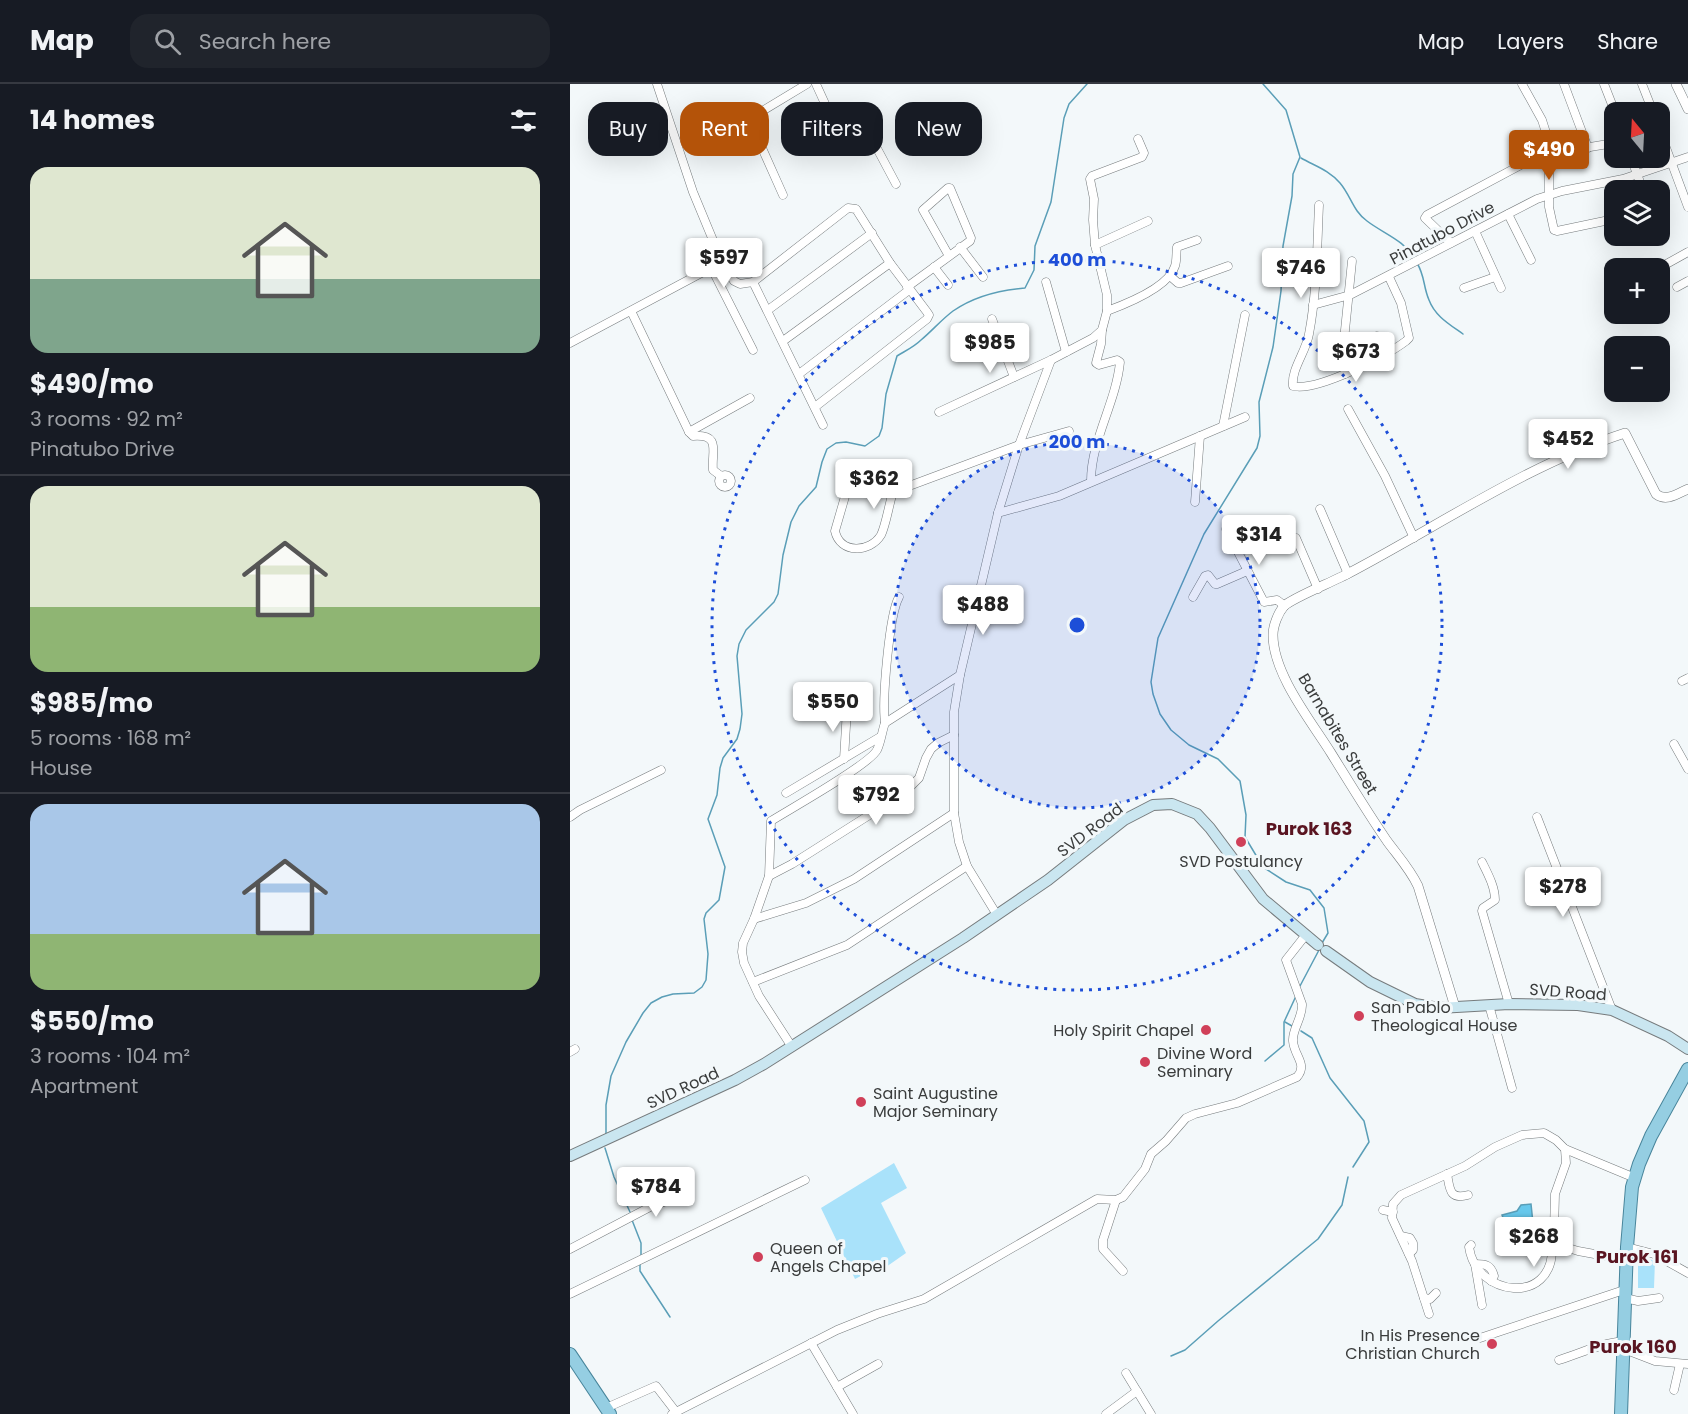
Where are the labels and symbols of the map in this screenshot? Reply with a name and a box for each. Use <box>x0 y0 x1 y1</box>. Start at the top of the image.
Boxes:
north arrow <box>1604 102 1670 168</box>
pin: $490 <box>1513 130 1585 181</box>
street label: Pinatubo Drive <box>1385 196 1499 270</box>
pin: $597 <box>688 238 760 289</box>
text: 400 m <box>1048 247 1106 272</box>
pin: $746 <box>1265 248 1337 299</box>
pin: $985 <box>954 323 1026 374</box>
pin: $673 <box>1320 332 1392 383</box>
pin: $452 <box>1532 419 1604 470</box>
text: 200 m <box>1049 429 1105 454</box>
pin: $362 <box>838 459 910 510</box>
pin: $314 <box>1223 515 1295 566</box>
pin: $488 <box>947 585 1019 636</box>
centre of rings <box>1067 615 1087 635</box>
street label: Barnabites Street <box>1293 669 1383 799</box>
pin: $550 <box>797 682 869 733</box>
pin: $792 <box>840 775 912 826</box>
street label: SVD Road <box>1052 798 1128 862</box>
district label: Purok 163 <box>1266 816 1352 841</box>
marker: SVD Postulancy <box>1234 835 1248 849</box>
place label: SVD Postulancy <box>1179 850 1303 873</box>
pin: $278 <box>1527 867 1599 918</box>
street label: SVD Road <box>1529 978 1607 1006</box>
place label: San Pablo Theological House <box>1371 996 1518 1037</box>
marker: San Pablo Theological House <box>1352 1009 1366 1023</box>
place label: Holy Spirit Chapel <box>1053 1019 1194 1042</box>
marker: Holy Spirit Chapel <box>1199 1023 1213 1037</box>
place label: Divine Word Seminary <box>1157 1042 1252 1083</box>
marker: Divine Word Seminary <box>1138 1055 1152 1069</box>
street label: SVD Road <box>643 1061 723 1115</box>
place label: Saint Augustine Major Seminary <box>873 1082 998 1123</box>
marker: Saint Augustine Major Seminary <box>854 1095 868 1109</box>
pin: $784 <box>620 1167 692 1218</box>
pin: $268 <box>1498 1217 1570 1268</box>
place label: Queen of Angels Chapel <box>770 1237 886 1278</box>
district label: Purok 161 <box>1596 1244 1678 1269</box>
marker: Queen of Angels Chapel <box>751 1250 765 1264</box>
place label: In His Presence Christian Church <box>1345 1324 1480 1365</box>
district label: Purok 160 <box>1589 1334 1677 1359</box>
marker: In His Presence Christian Church <box>1485 1337 1499 1351</box>

